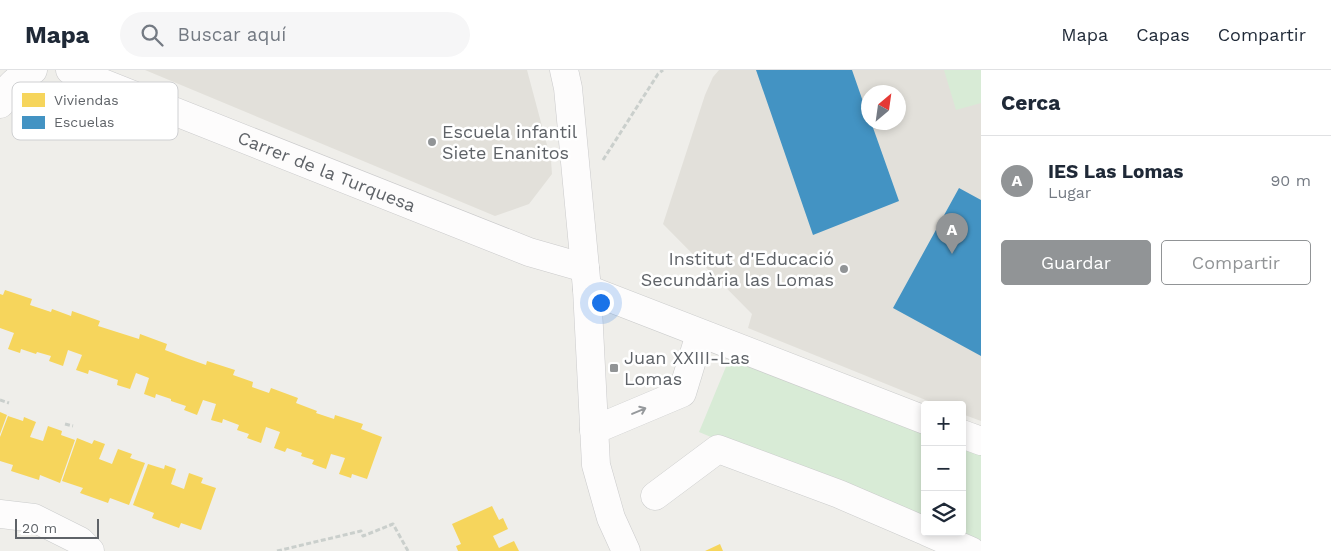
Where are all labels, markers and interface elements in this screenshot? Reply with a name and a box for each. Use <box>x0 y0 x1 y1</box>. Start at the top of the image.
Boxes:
search box <box>120 12 470 57</box>
text: Mapa <box>25 21 90 49</box>
icon: search <box>138 21 166 49</box>
text: Buscar aquí <box>178 23 286 46</box>
text: Mapa <box>1061 24 1108 45</box>
text: Capas <box>1136 24 1190 45</box>
text: Compartir <box>1218 24 1306 45</box>
legend <box>12 82 178 140</box>
north arrow <box>861 85 906 130</box>
text: Cerca <box>1001 90 1060 115</box>
text: Viviendas <box>54 92 119 108</box>
text: Escuelas <box>54 114 114 130</box>
place label: Escuela infantil Siete Enanitos <box>442 121 578 163</box>
street label: Carrer de la Turquesa <box>235 127 419 216</box>
marker: Escuela infantil Siete Enanitos <box>426 136 438 148</box>
text: IES Las Lomas <box>1048 160 1183 183</box>
text: A <box>1012 171 1022 190</box>
text: 90 m <box>1270 171 1311 190</box>
text: Lugar <box>1048 183 1091 202</box>
pin: A <box>936 213 968 254</box>
button: Guardar <box>1001 240 1151 285</box>
button: Compartir <box>1161 240 1311 285</box>
place label: Institut d'Educació Secundària las Lomas <box>641 248 834 290</box>
marker: Institut d'Educació Secundària las Lomas <box>838 263 850 275</box>
your location <box>588 290 614 316</box>
place label: Juan XXIII-Las Lomas <box>624 347 750 389</box>
marker: Juan XXIII-Las Lomas <box>608 362 620 374</box>
map controls <box>921 401 966 536</box>
button: + <box>921 401 966 446</box>
one-way arrow <box>631 406 646 416</box>
button: − <box>921 446 966 491</box>
button: layers <box>921 491 966 536</box>
scale bar <box>15 516 99 539</box>
text: 20 m <box>22 520 57 536</box>

